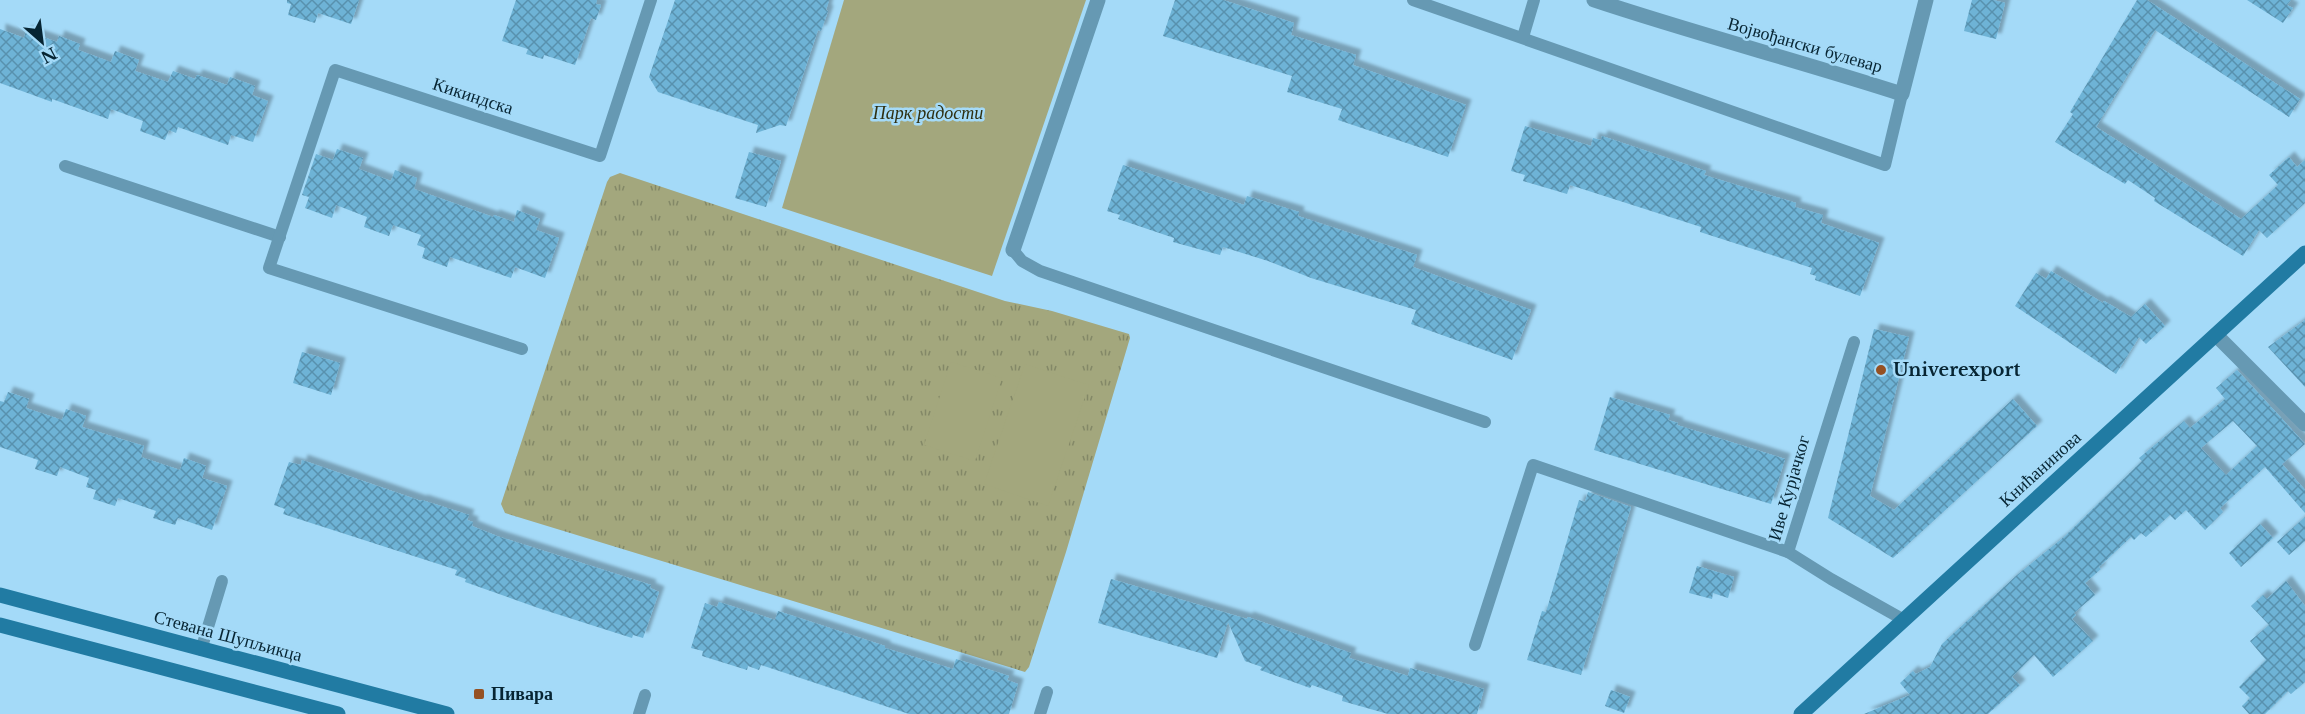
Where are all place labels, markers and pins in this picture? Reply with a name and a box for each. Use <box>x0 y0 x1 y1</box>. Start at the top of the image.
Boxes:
place label: Univerexport <box>1893 359 2020 381</box>
marker: Univerexport <box>1874 363 1888 377</box>
place label: Пивара <box>491 683 553 705</box>
marker: Пивара <box>472 687 486 701</box>

